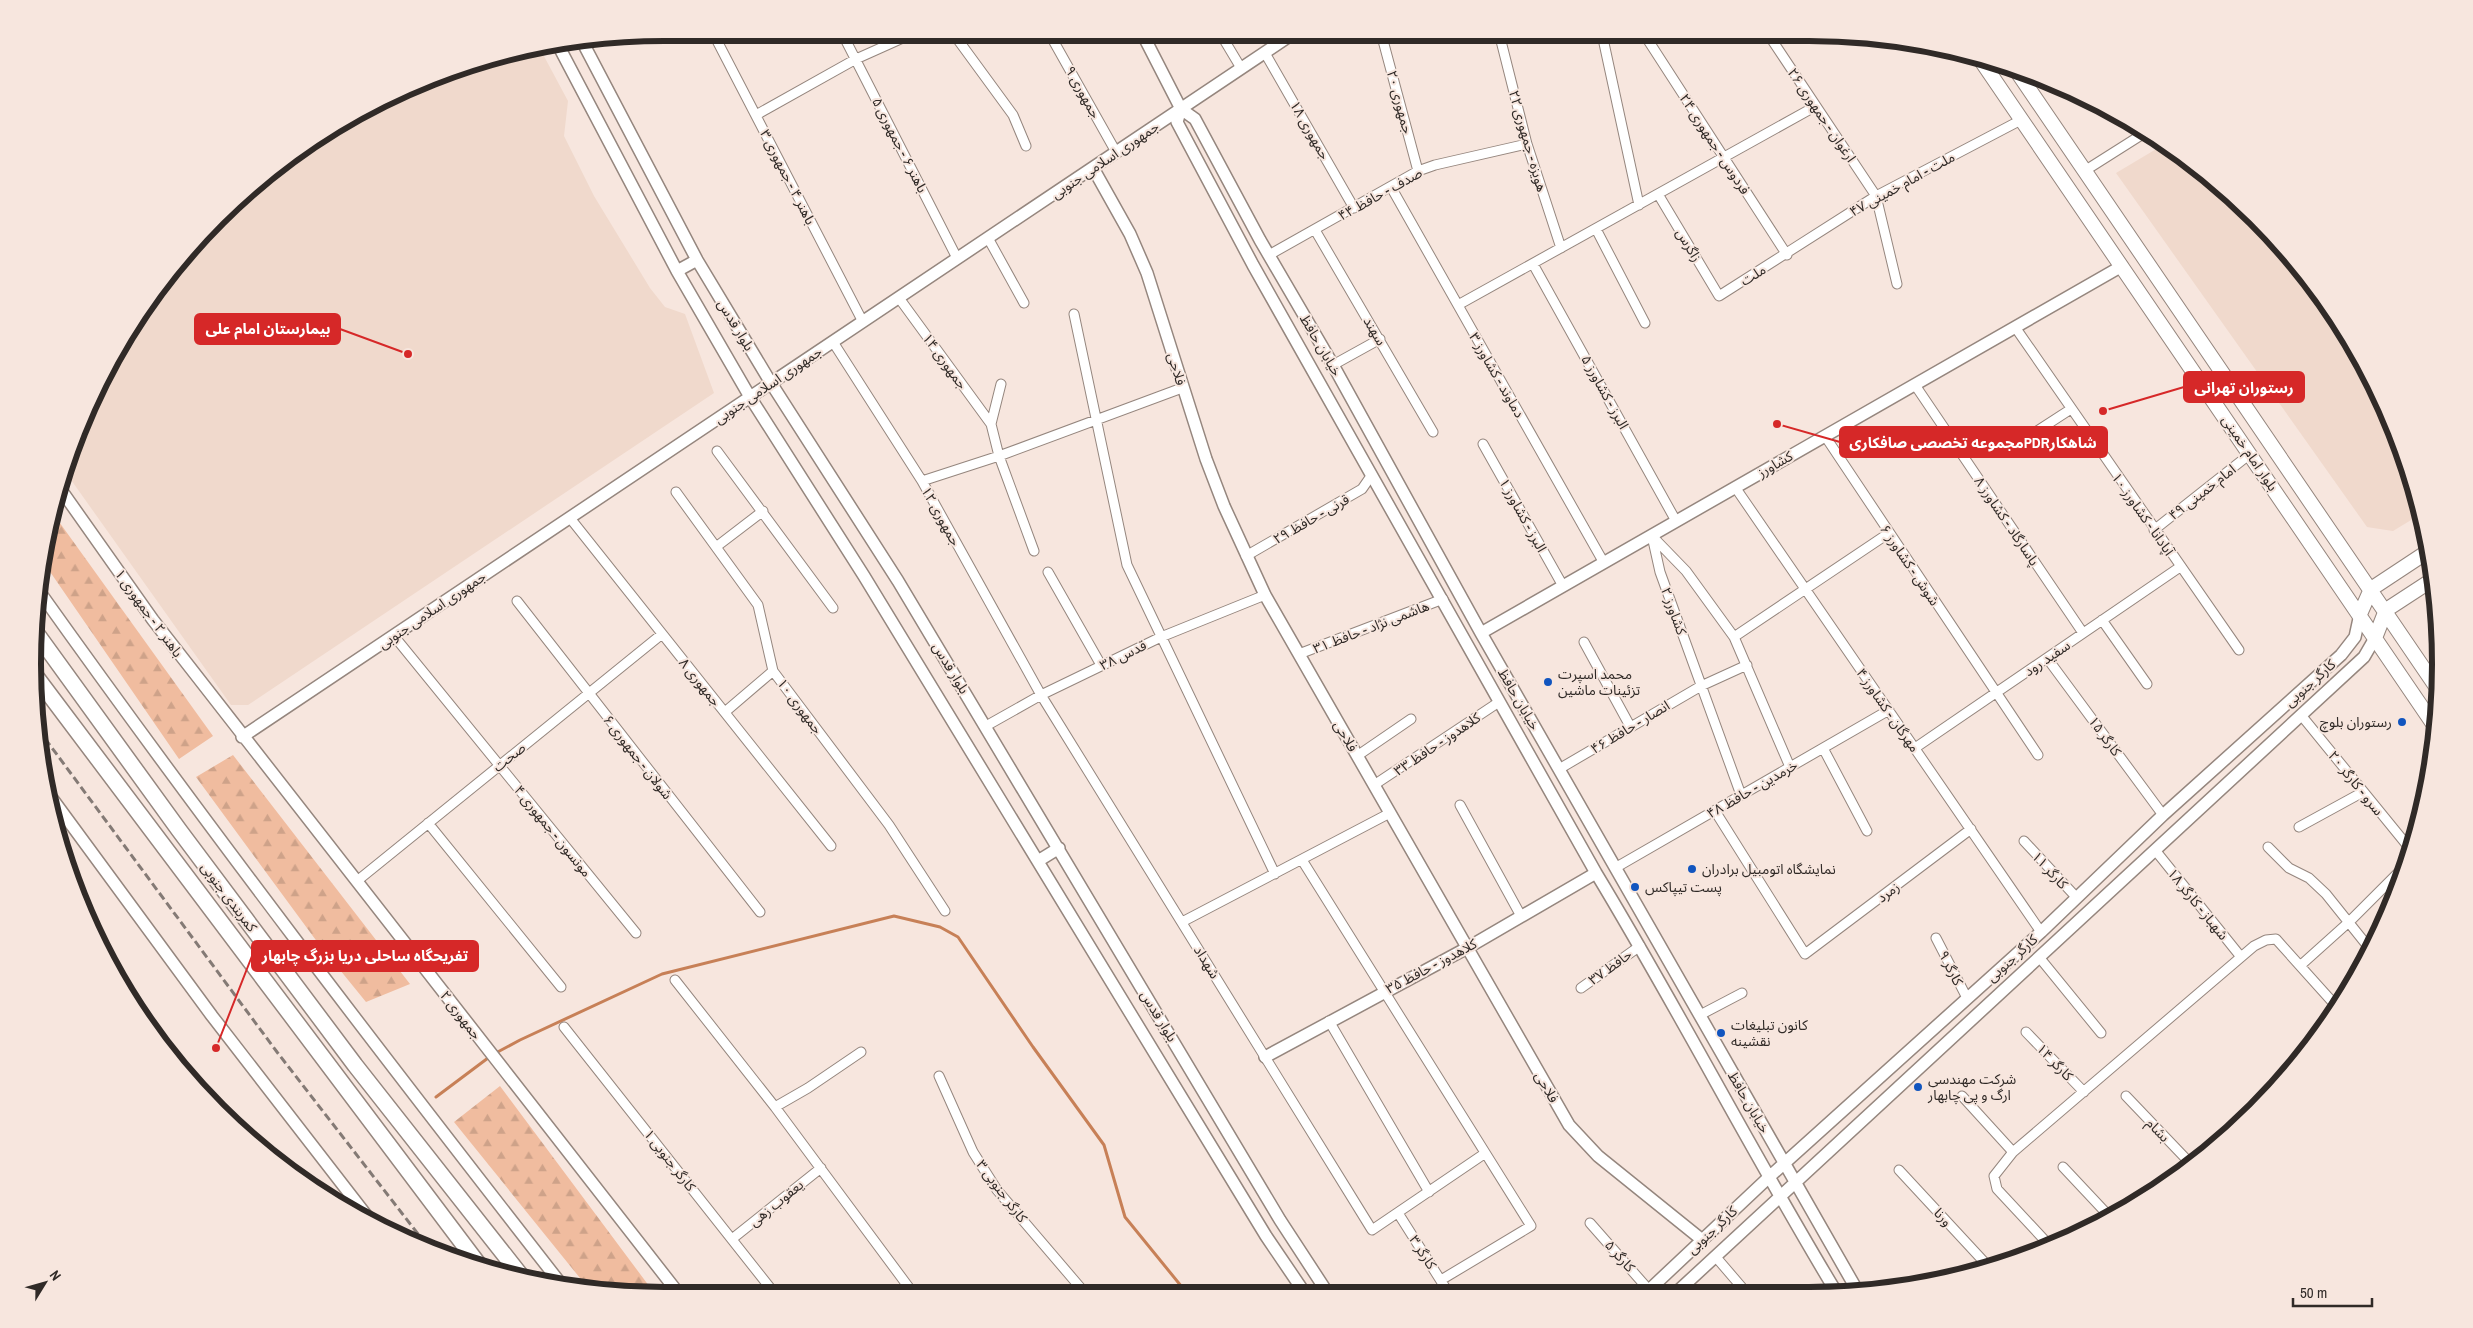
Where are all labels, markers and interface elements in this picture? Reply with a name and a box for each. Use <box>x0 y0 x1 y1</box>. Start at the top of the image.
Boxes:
street label: جمهوری ۹ <box>1061 63 1105 121</box>
street label: ارغوان - جمهوری ۲۶ <box>1784 64 1860 166</box>
street label: جمهوری ۲۰ <box>1383 68 1417 136</box>
street label: هویزه - جمهوری ۲۲ <box>1505 88 1551 194</box>
street label: فردوس - جمهوری ۲۴ <box>1676 90 1754 198</box>
street label: باهنر ۶ - جمهوری ۵ <box>868 94 932 196</box>
street label: جمهوری ۱۸ <box>1286 97 1334 163</box>
street label: جمهوری اسلامی جنوبی <box>1048 117 1162 203</box>
street label: باهنر ۴ - جمهوری ۳ <box>756 126 820 228</box>
street label: ملت - امام خمینی ۴۷ <box>1846 148 1959 222</box>
street label: صدف - حافظ ۴۴ <box>1335 163 1426 225</box>
street label: زاگرس <box>1672 225 1706 265</box>
street label: ملت <box>1737 260 1769 290</box>
street label: بلوار قدس <box>714 296 758 354</box>
street label: خیابان حافظ <box>1296 311 1346 379</box>
street label: سهند <box>1359 313 1391 349</box>
callout: بیمارستان امام علی <box>195 314 340 344</box>
text: بیمارستان امام علی <box>205 318 331 340</box>
street label: جمهوری ۱۴ <box>919 329 971 393</box>
street label: دماوند - کشاورز ۳ <box>1465 329 1529 421</box>
street label: جمهوری اسلامی جنوبی <box>711 342 825 428</box>
street label: فلاحی <box>1164 351 1190 387</box>
street label: البرز - کشاورز ۵ <box>1577 352 1633 432</box>
callout: رستوران تهرانی <box>2184 372 2304 402</box>
text: رستوران تهرانی <box>2194 377 2294 398</box>
street label: بلوار امام خمینی <box>2216 412 2282 496</box>
callout: مجموعه تخصصی صافکاریPDRشاهکار <box>1840 427 2107 457</box>
text: مجموعه تخصصی صافکاریPDRشاهکار <box>1849 432 2097 453</box>
street label: کشاورز <box>1753 447 1796 482</box>
street label: امام خمینی ۴۹ <box>2165 460 2241 525</box>
street label: آپادانا - کشاورز ۱۰ <box>2107 469 2179 560</box>
street label: پاسارگاد - کشاورز ۸ <box>1970 473 2044 570</box>
street label: البرز - کشاورز ۱ <box>1495 475 1551 555</box>
street label: جمهوری ۱۲ <box>917 483 965 549</box>
street label: قرنی - حافظ ۲۹ <box>1270 490 1352 548</box>
street label: شوش - کشاورز ۶ <box>1876 521 1944 609</box>
street label: باهنر ۲ - جمهوری ۱ <box>111 565 187 661</box>
street label: جمهوری اسلامی جنوبی <box>375 567 489 653</box>
street label: کشاورز ۲ <box>1657 585 1691 638</box>
street label: هاشمی نژاد - حافظ ۳۱ <box>1310 597 1432 657</box>
street label: قدس ۳۸ <box>1097 636 1149 674</box>
street label: سفید رود <box>2020 636 2074 680</box>
street label: بلوار قدس <box>929 639 973 697</box>
street label: جمهوری ۸ <box>675 654 725 710</box>
street label: کارگر جنوبی <box>2281 655 2339 711</box>
street label: مهرگان - کشاورز ۴ <box>1852 664 1924 756</box>
street label: خیابان حافظ <box>1494 665 1544 733</box>
place label: محمد اسپرت تزئینات ماشین <box>1558 665 1640 699</box>
street label: جمهوری ۱۰ <box>773 675 827 737</box>
marker: محمد اسپرت تزئینات ماشین <box>1542 676 1554 688</box>
street label: انصار - حافظ ۴۶ <box>1587 696 1673 758</box>
street label: کلاهدوز - حافظ ۳۳ <box>1390 708 1484 780</box>
street label: شولان - جمهوری ۶ <box>599 711 677 803</box>
street label: کارگر ۱۵ <box>2085 713 2126 760</box>
place label: رستوران بلوچ <box>2320 713 2392 733</box>
marker: رستوران بلوچ <box>2396 716 2408 728</box>
street label: فلاحی <box>1330 717 1362 755</box>
street label: صحت <box>489 738 529 776</box>
street label: سرو - کارگر ۲۰ <box>2324 747 2388 819</box>
street label: خرمدین - حافظ ۴۸ <box>1703 756 1801 822</box>
street label: مونسون - جمهوری ۴ <box>510 781 596 881</box>
street label: کارگر ۱۱ <box>2028 847 2072 893</box>
street label: کمربندی جنوبی <box>197 859 261 936</box>
place label: نمایشگاه اتومبیل برادران <box>1702 860 1836 878</box>
marker: نمایشگاه اتومبیل برادران <box>1686 863 1698 875</box>
street label: شهباز - کارگر ۱۸ <box>2164 864 2232 944</box>
place label: پست تیپاکس <box>1645 878 1722 897</box>
street label: زمرد <box>1873 878 1903 906</box>
marker: پست تیپاکس <box>1629 881 1641 893</box>
street label: کارگر جنوبی <box>1983 930 2041 986</box>
street label: کلاهدوز - حافظ ۳۵ <box>1382 934 1480 998</box>
callout: تفریحگاه ساحلی دریا بزرگ چابهار <box>252 941 478 971</box>
street label: شهداد <box>1190 942 1224 982</box>
text: تفریحگاه ساحلی دریا بزرگ چابهار <box>261 945 469 966</box>
street label: حافظ ۳۷ <box>1585 945 1635 989</box>
street label: کارگر ۹ <box>1935 947 1968 989</box>
street label: جمهوری ۲ <box>436 987 486 1043</box>
street label: بلوار قدس <box>1137 987 1181 1045</box>
place label: کانون تبلیغات نقشینه <box>1731 1016 1808 1050</box>
marker: کانون تبلیغات نقشینه <box>1715 1027 1727 1039</box>
street label: کارگر ۱۴ <box>2033 1040 2077 1085</box>
street label: فلاحی <box>1531 1068 1563 1106</box>
street label: خیابان حافظ <box>1724 1068 1774 1136</box>
place label: شرکت مهندسی ارگ و پی چابهار <box>1927 1070 2016 1105</box>
marker: شرکت مهندسی ارگ و پی چابهار <box>1912 1081 1924 1093</box>
street label: بشام <box>2141 1114 2174 1147</box>
street label: کارگر جنوبی ۱ <box>640 1125 700 1195</box>
street label: کارگر جنوبی ۳ <box>973 1156 1032 1226</box>
street label: یعقوب زهی <box>745 1176 807 1230</box>
street label: کارگر جنوبی <box>1683 1202 1741 1258</box>
street label: ورنا <box>1930 1204 1956 1230</box>
street label: کارگر ۳ <box>1405 1232 1441 1273</box>
street label: کارگر ۵ <box>1601 1236 1639 1276</box>
north arrow <box>20 1258 70 1308</box>
text: N <box>46 1266 65 1284</box>
scale bar <box>2293 1276 2372 1308</box>
text: 50 m <box>2300 1282 2327 1303</box>

